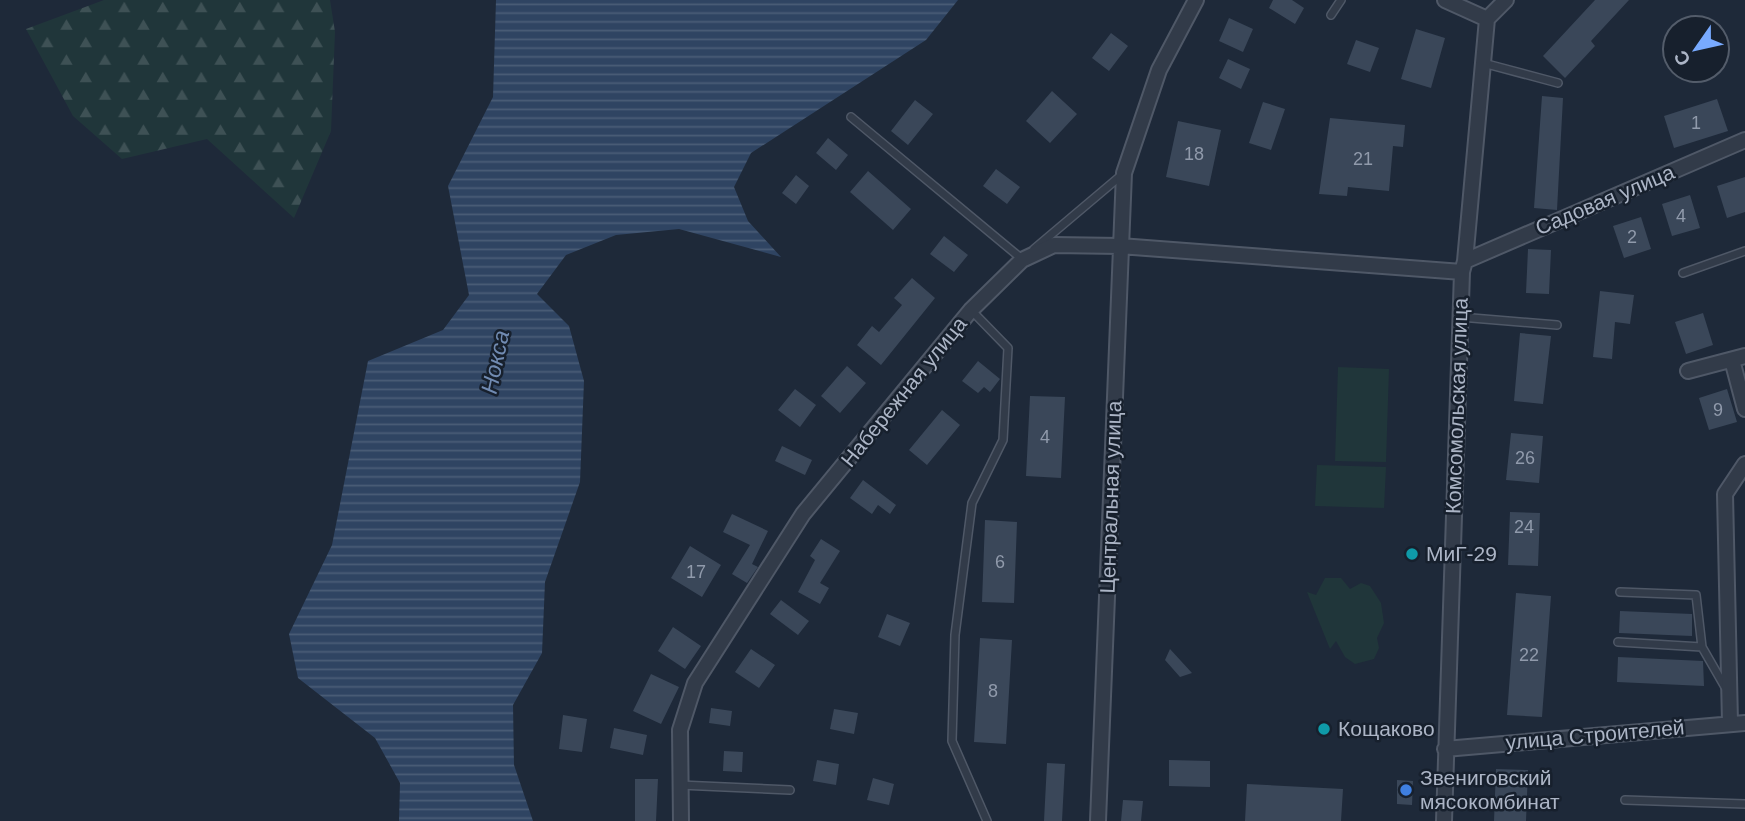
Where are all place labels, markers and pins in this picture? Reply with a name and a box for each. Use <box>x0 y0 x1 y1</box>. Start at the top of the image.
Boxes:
place label: МиГ-29 <box>1426 542 1497 565</box>
marker: МиГ-29 <box>1404 546 1420 562</box>
place label: Кощаково <box>1338 717 1435 740</box>
marker: Кощаково <box>1316 721 1332 737</box>
place label: Звениговский мясокомбинат <box>1420 766 1560 813</box>
marker: Звениговский мясокомбинат <box>1398 782 1414 798</box>

